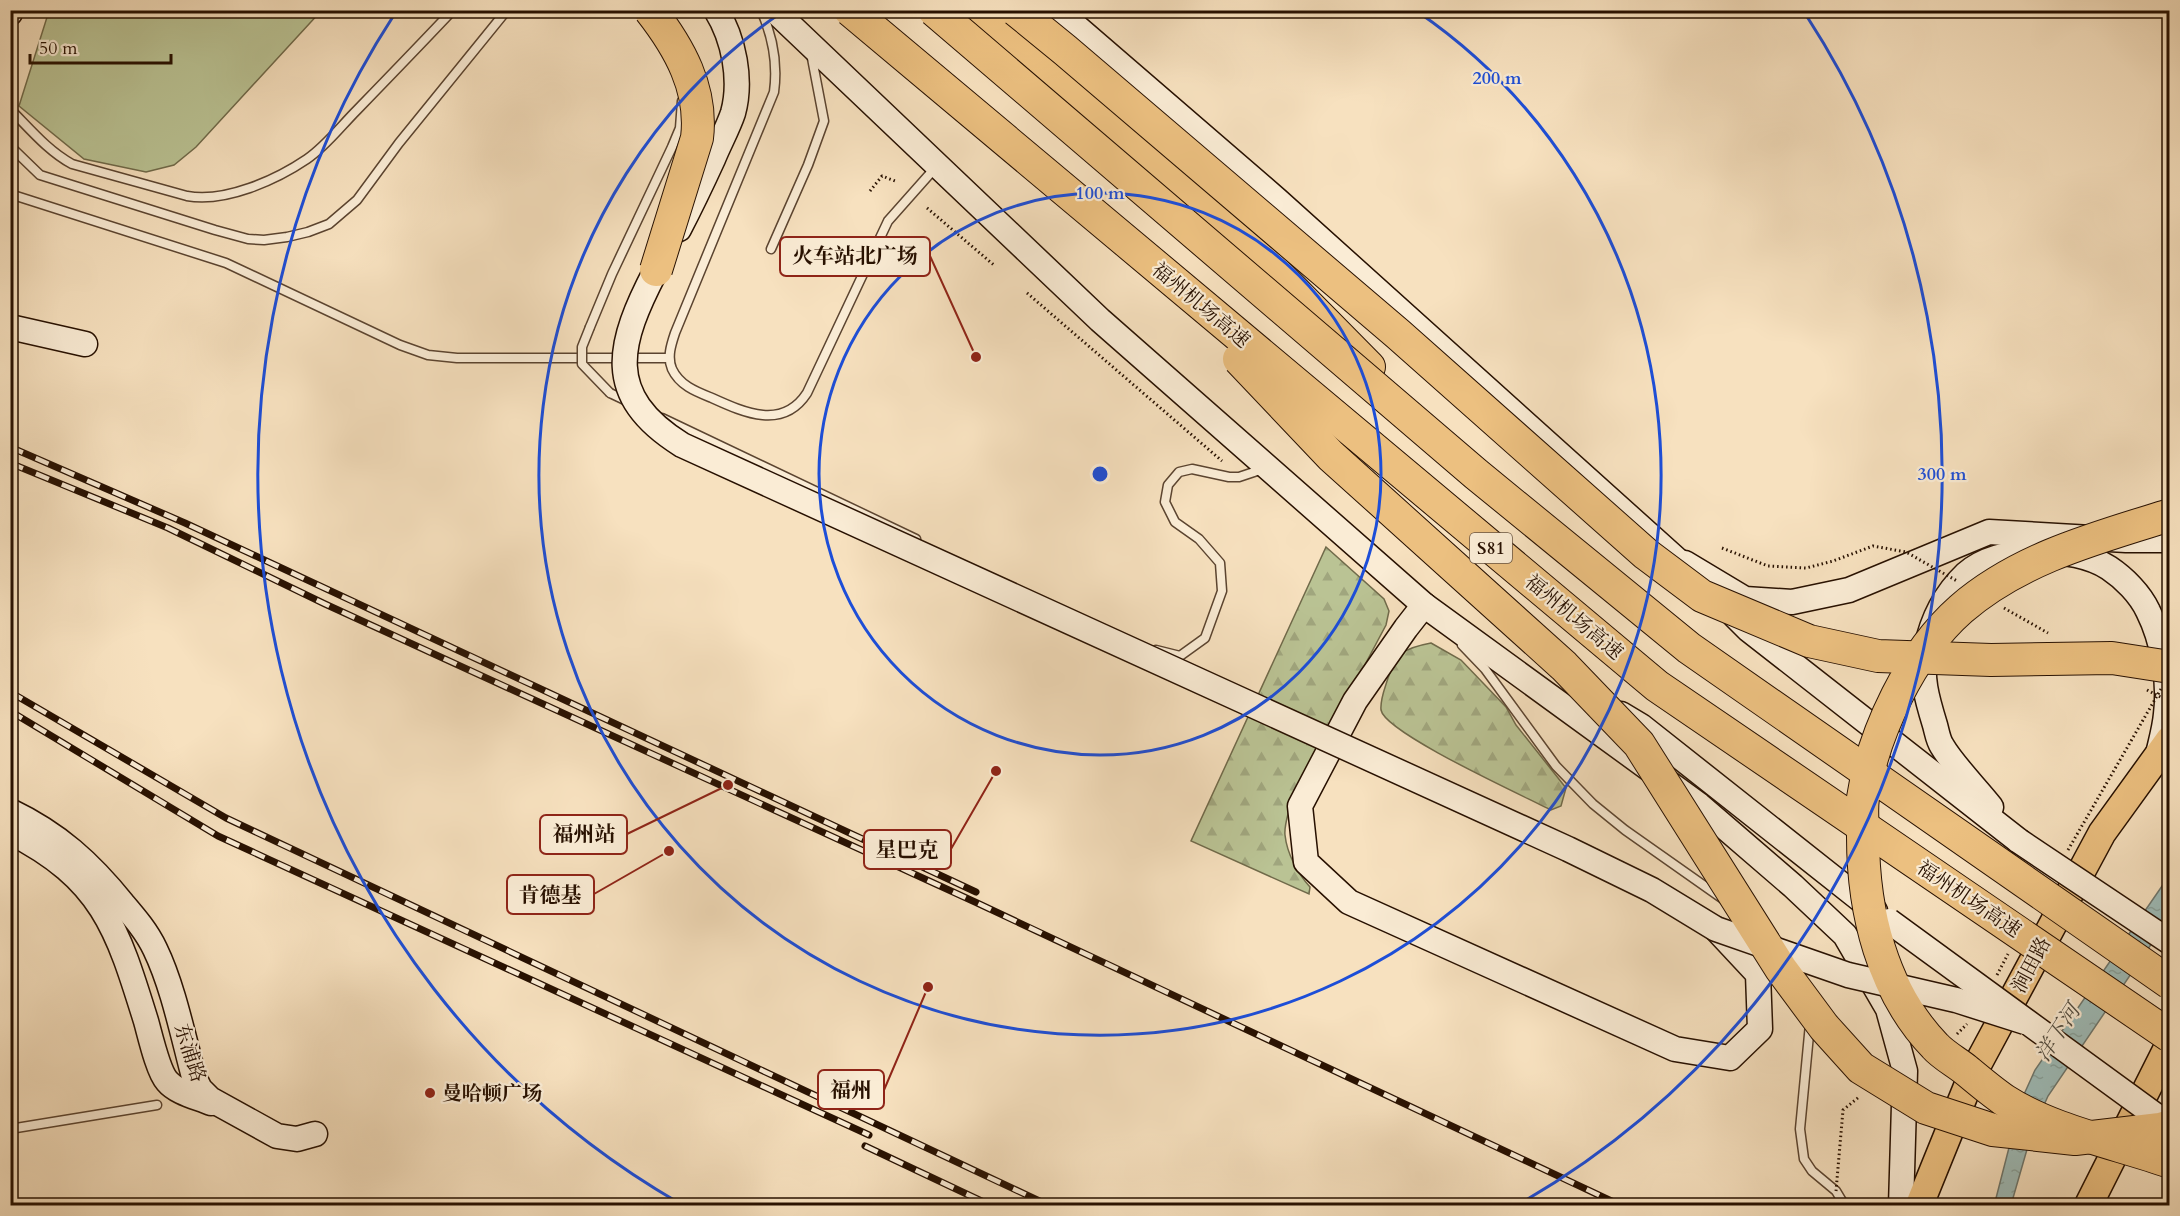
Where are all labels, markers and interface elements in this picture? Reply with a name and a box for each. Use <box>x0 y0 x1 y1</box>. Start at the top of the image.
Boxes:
scale bar <box>30 27 171 65</box>
text: 50 m <box>39 36 78 61</box>
text: 200 m <box>1472 66 1522 91</box>
text: 100 m <box>1075 181 1125 206</box>
callout: 火车站北广场 <box>780 237 930 276</box>
text: 火车站北广场 <box>792 242 918 271</box>
street label: 福州机场高速 <box>1146 256 1256 354</box>
text: 300 m <box>1917 462 1967 487</box>
centre of rings <box>1090 464 1110 484</box>
road number: S81 <box>1470 533 1512 563</box>
street label: 福州机场高速 <box>1519 568 1629 666</box>
callout: 福州站 <box>540 815 627 854</box>
text: 福州站 <box>553 820 616 849</box>
callout: 星巴克 <box>864 830 951 869</box>
text: 星巴克 <box>876 836 939 865</box>
street label: 福州机场高速 <box>1912 854 2026 944</box>
callout: 肯德基 <box>507 875 594 914</box>
text: 肯德基 <box>519 881 582 910</box>
street label: 涧田路 <box>2005 932 2057 998</box>
water label: 洋下河 <box>2029 995 2089 1067</box>
street label: 东浦路 <box>168 1020 212 1086</box>
callout: 福州 <box>818 1070 884 1109</box>
text: 福州 <box>830 1076 872 1105</box>
place label: 曼哈顿广场 <box>442 1080 542 1107</box>
marker: 曼哈顿广场 <box>423 1086 437 1100</box>

